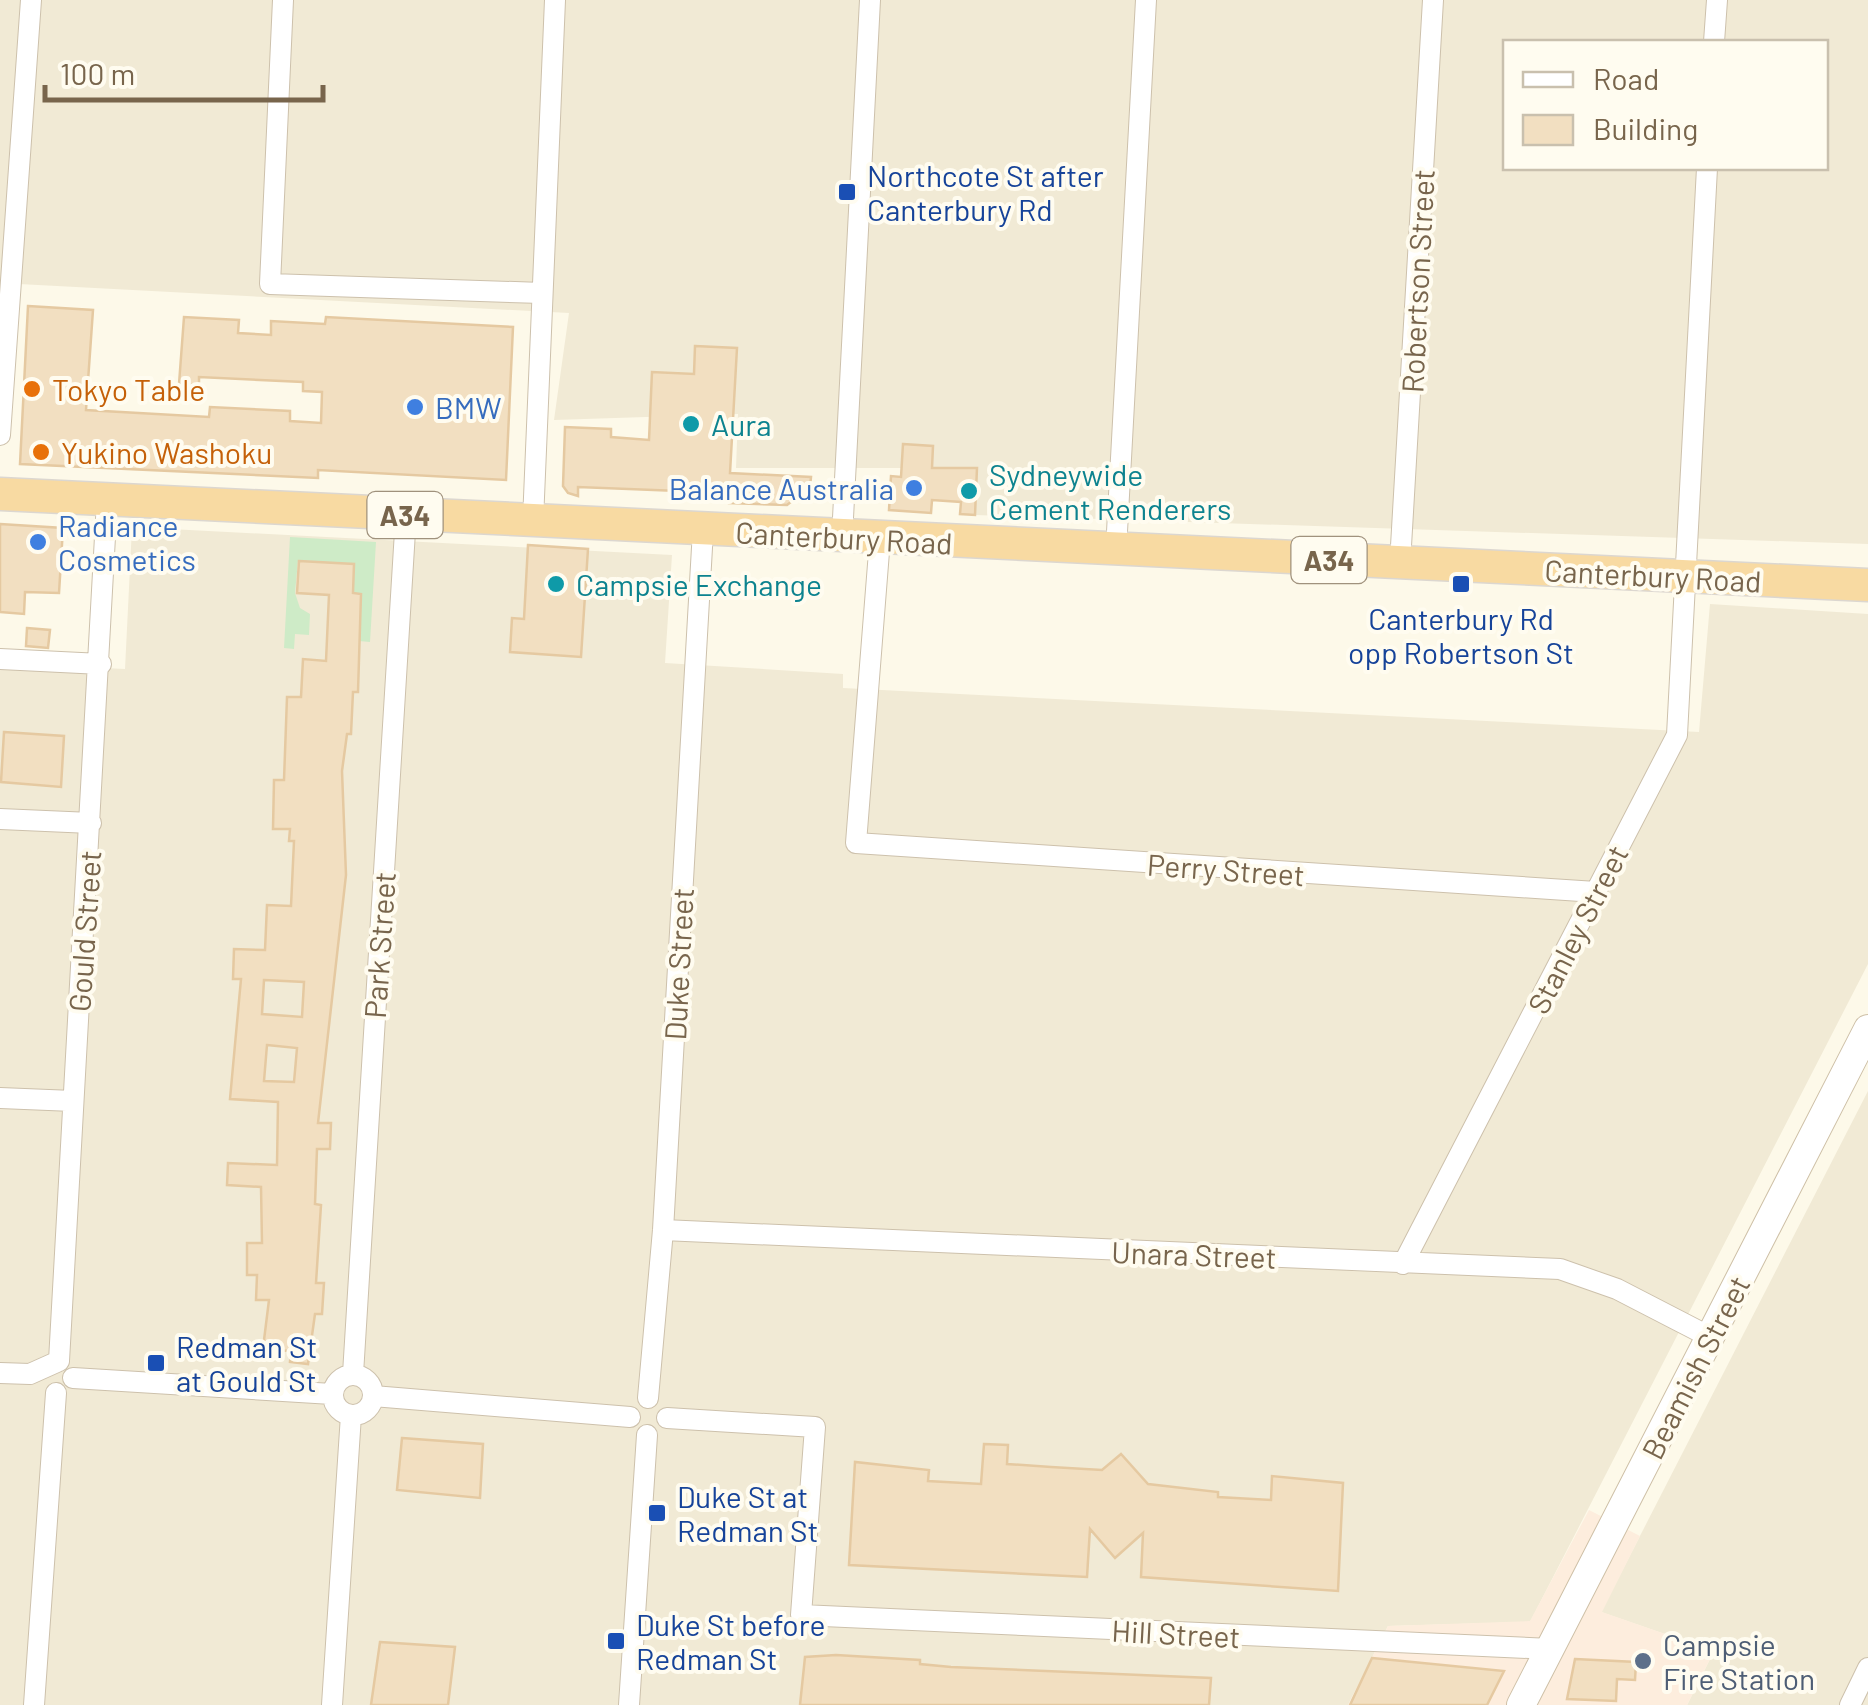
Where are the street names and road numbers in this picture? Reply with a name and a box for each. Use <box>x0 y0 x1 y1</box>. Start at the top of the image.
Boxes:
street label: Robertson Street <box>1393 168 1441 394</box>
road number: A34 <box>368 492 442 538</box>
street label: Canterbury Road <box>735 513 953 561</box>
road number: A34 <box>1292 537 1366 583</box>
street label: Canterbury Road <box>1544 551 1762 599</box>
street label: Stanley Street <box>1519 839 1635 1019</box>
street label: Perry Street <box>1146 846 1306 892</box>
street label: Gould Street <box>60 849 108 1013</box>
street label: Park Street <box>356 870 402 1020</box>
street label: Duke Street <box>656 887 700 1041</box>
street label: Unara Street <box>1111 1233 1277 1275</box>
street label: Beamish Street <box>1633 1269 1757 1465</box>
street label: Hill Street <box>1111 1612 1241 1654</box>

